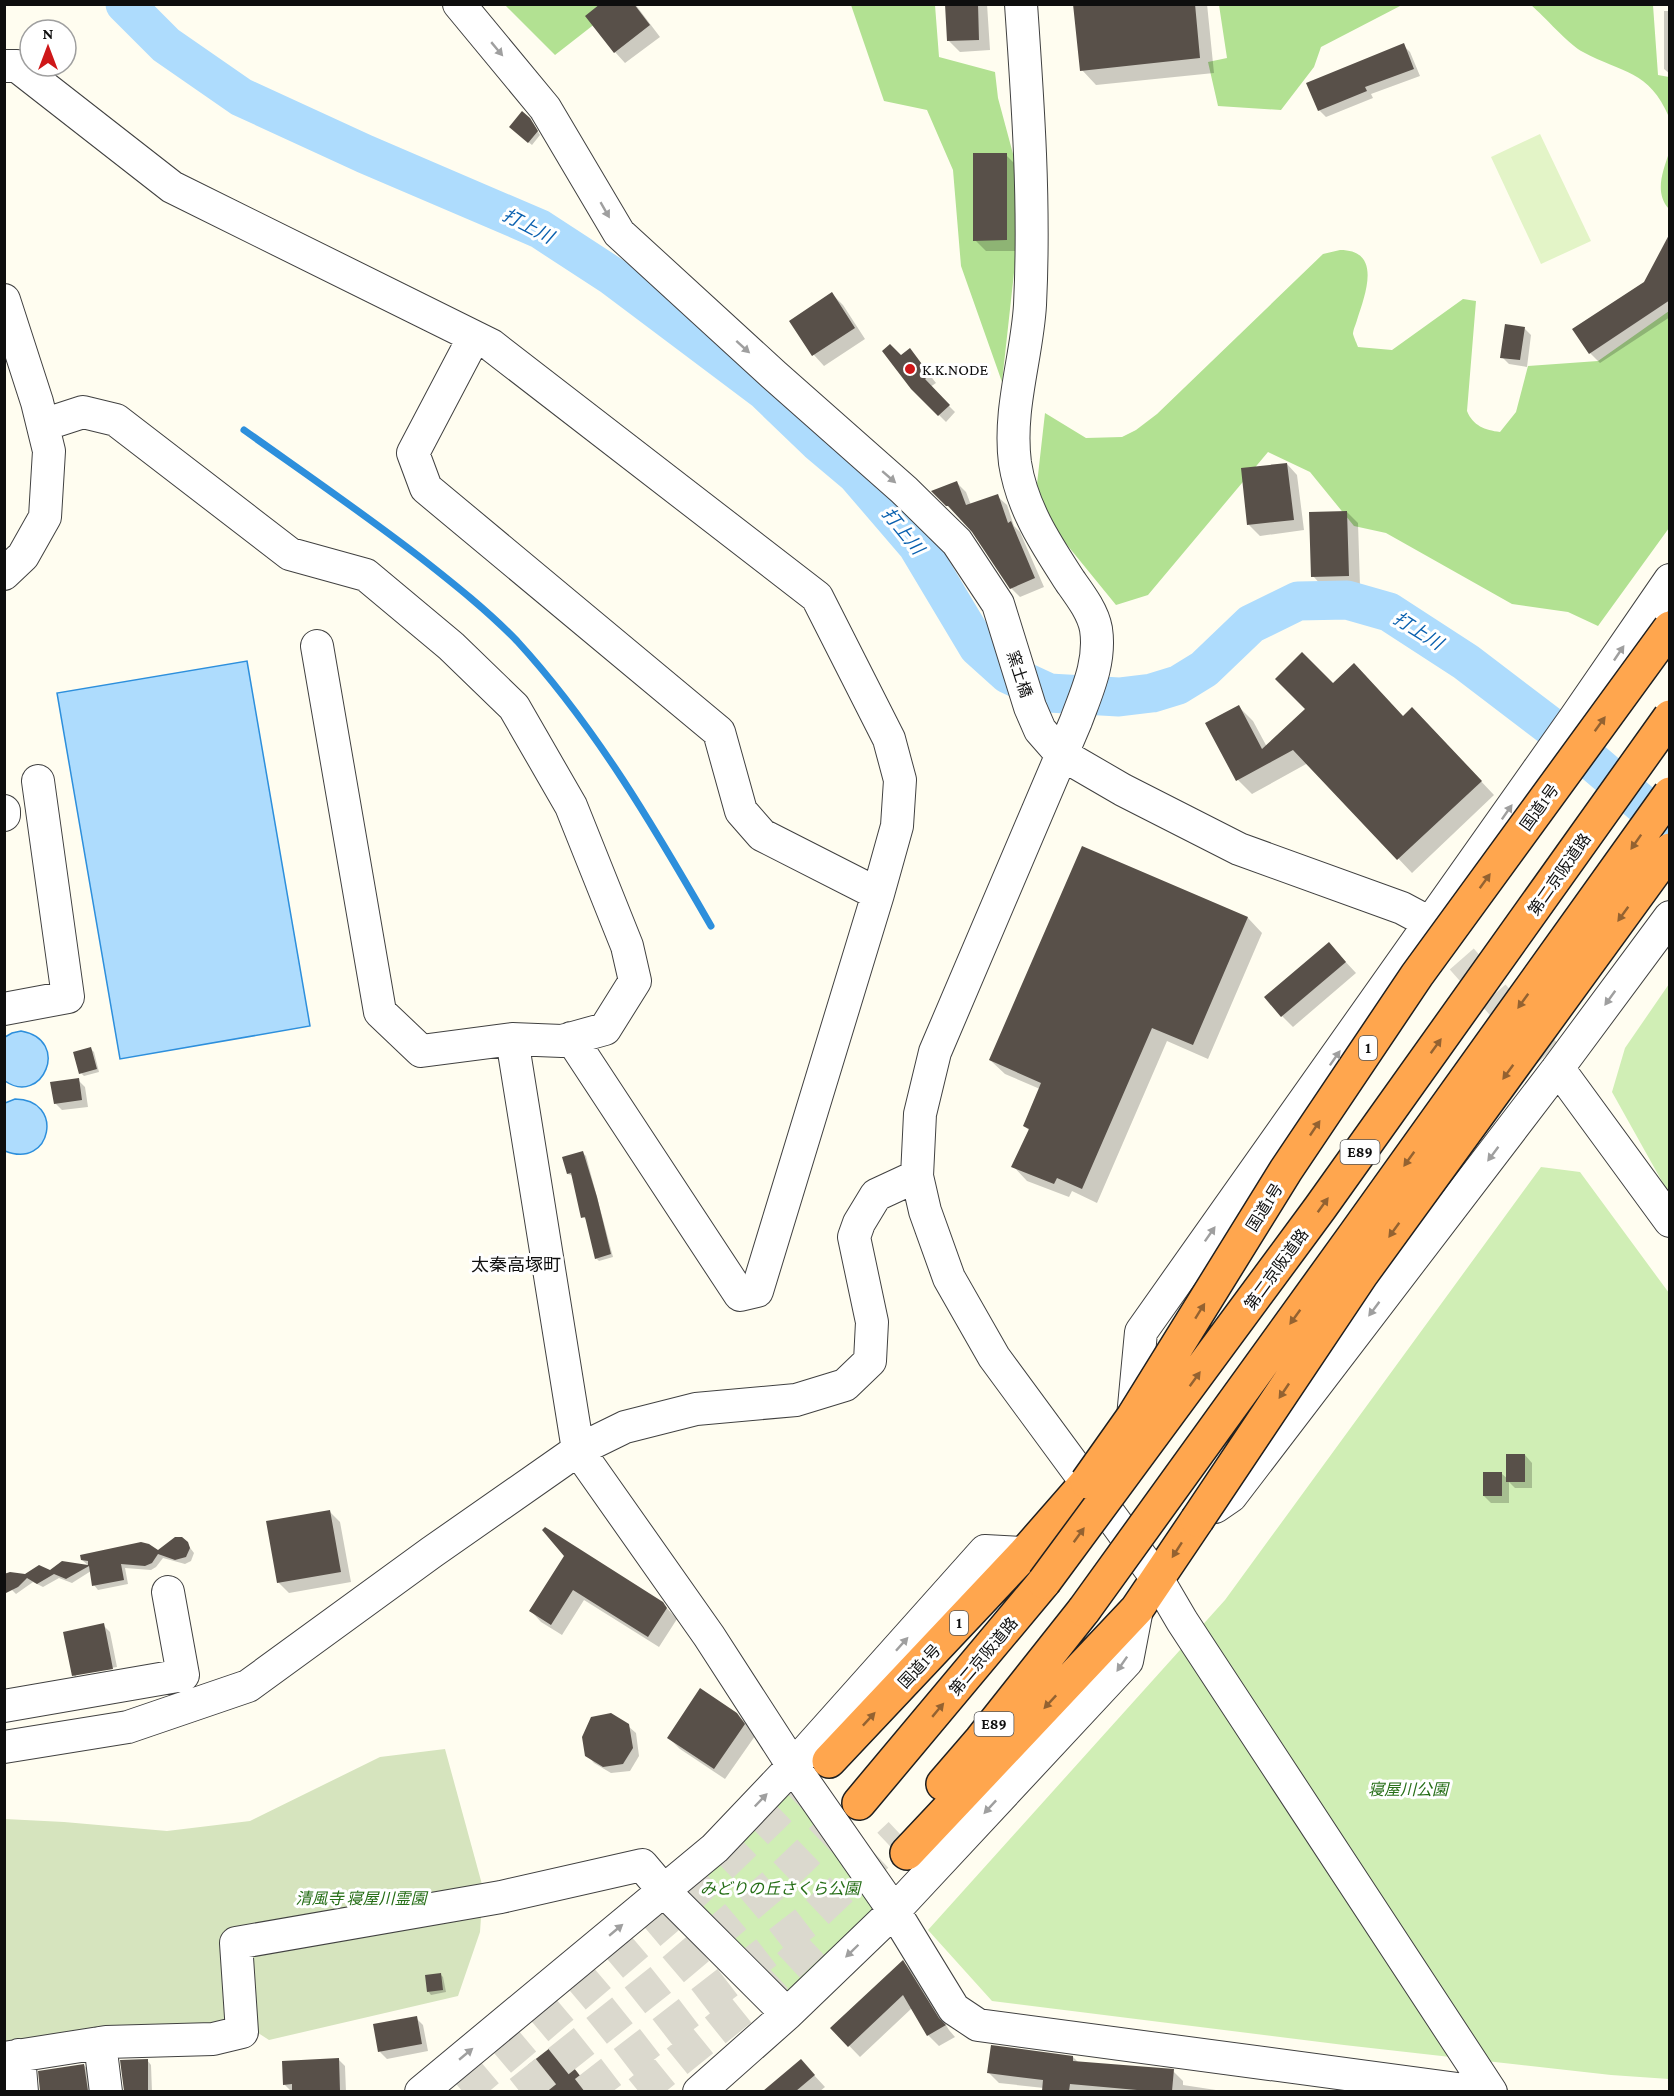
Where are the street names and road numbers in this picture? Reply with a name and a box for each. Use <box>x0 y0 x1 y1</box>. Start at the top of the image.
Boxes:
street label: 窯土橋 <box>1004 649 1035 700</box>
street label: 国道1号 <box>1517 781 1562 834</box>
street label: 第二京阪道路 <box>1525 830 1594 918</box>
road number: 1 <box>1359 1036 1377 1060</box>
road number: E89 <box>1340 1140 1380 1164</box>
street label: 国道1号 <box>1243 1180 1286 1234</box>
street label: 第二京阪道路 <box>1241 1225 1311 1313</box>
road number: 1 <box>950 1611 968 1635</box>
street label: 第二京阪道路 <box>946 1614 1021 1699</box>
street label: 国道1号 <box>895 1641 944 1692</box>
road number: E89 <box>974 1712 1014 1736</box>

